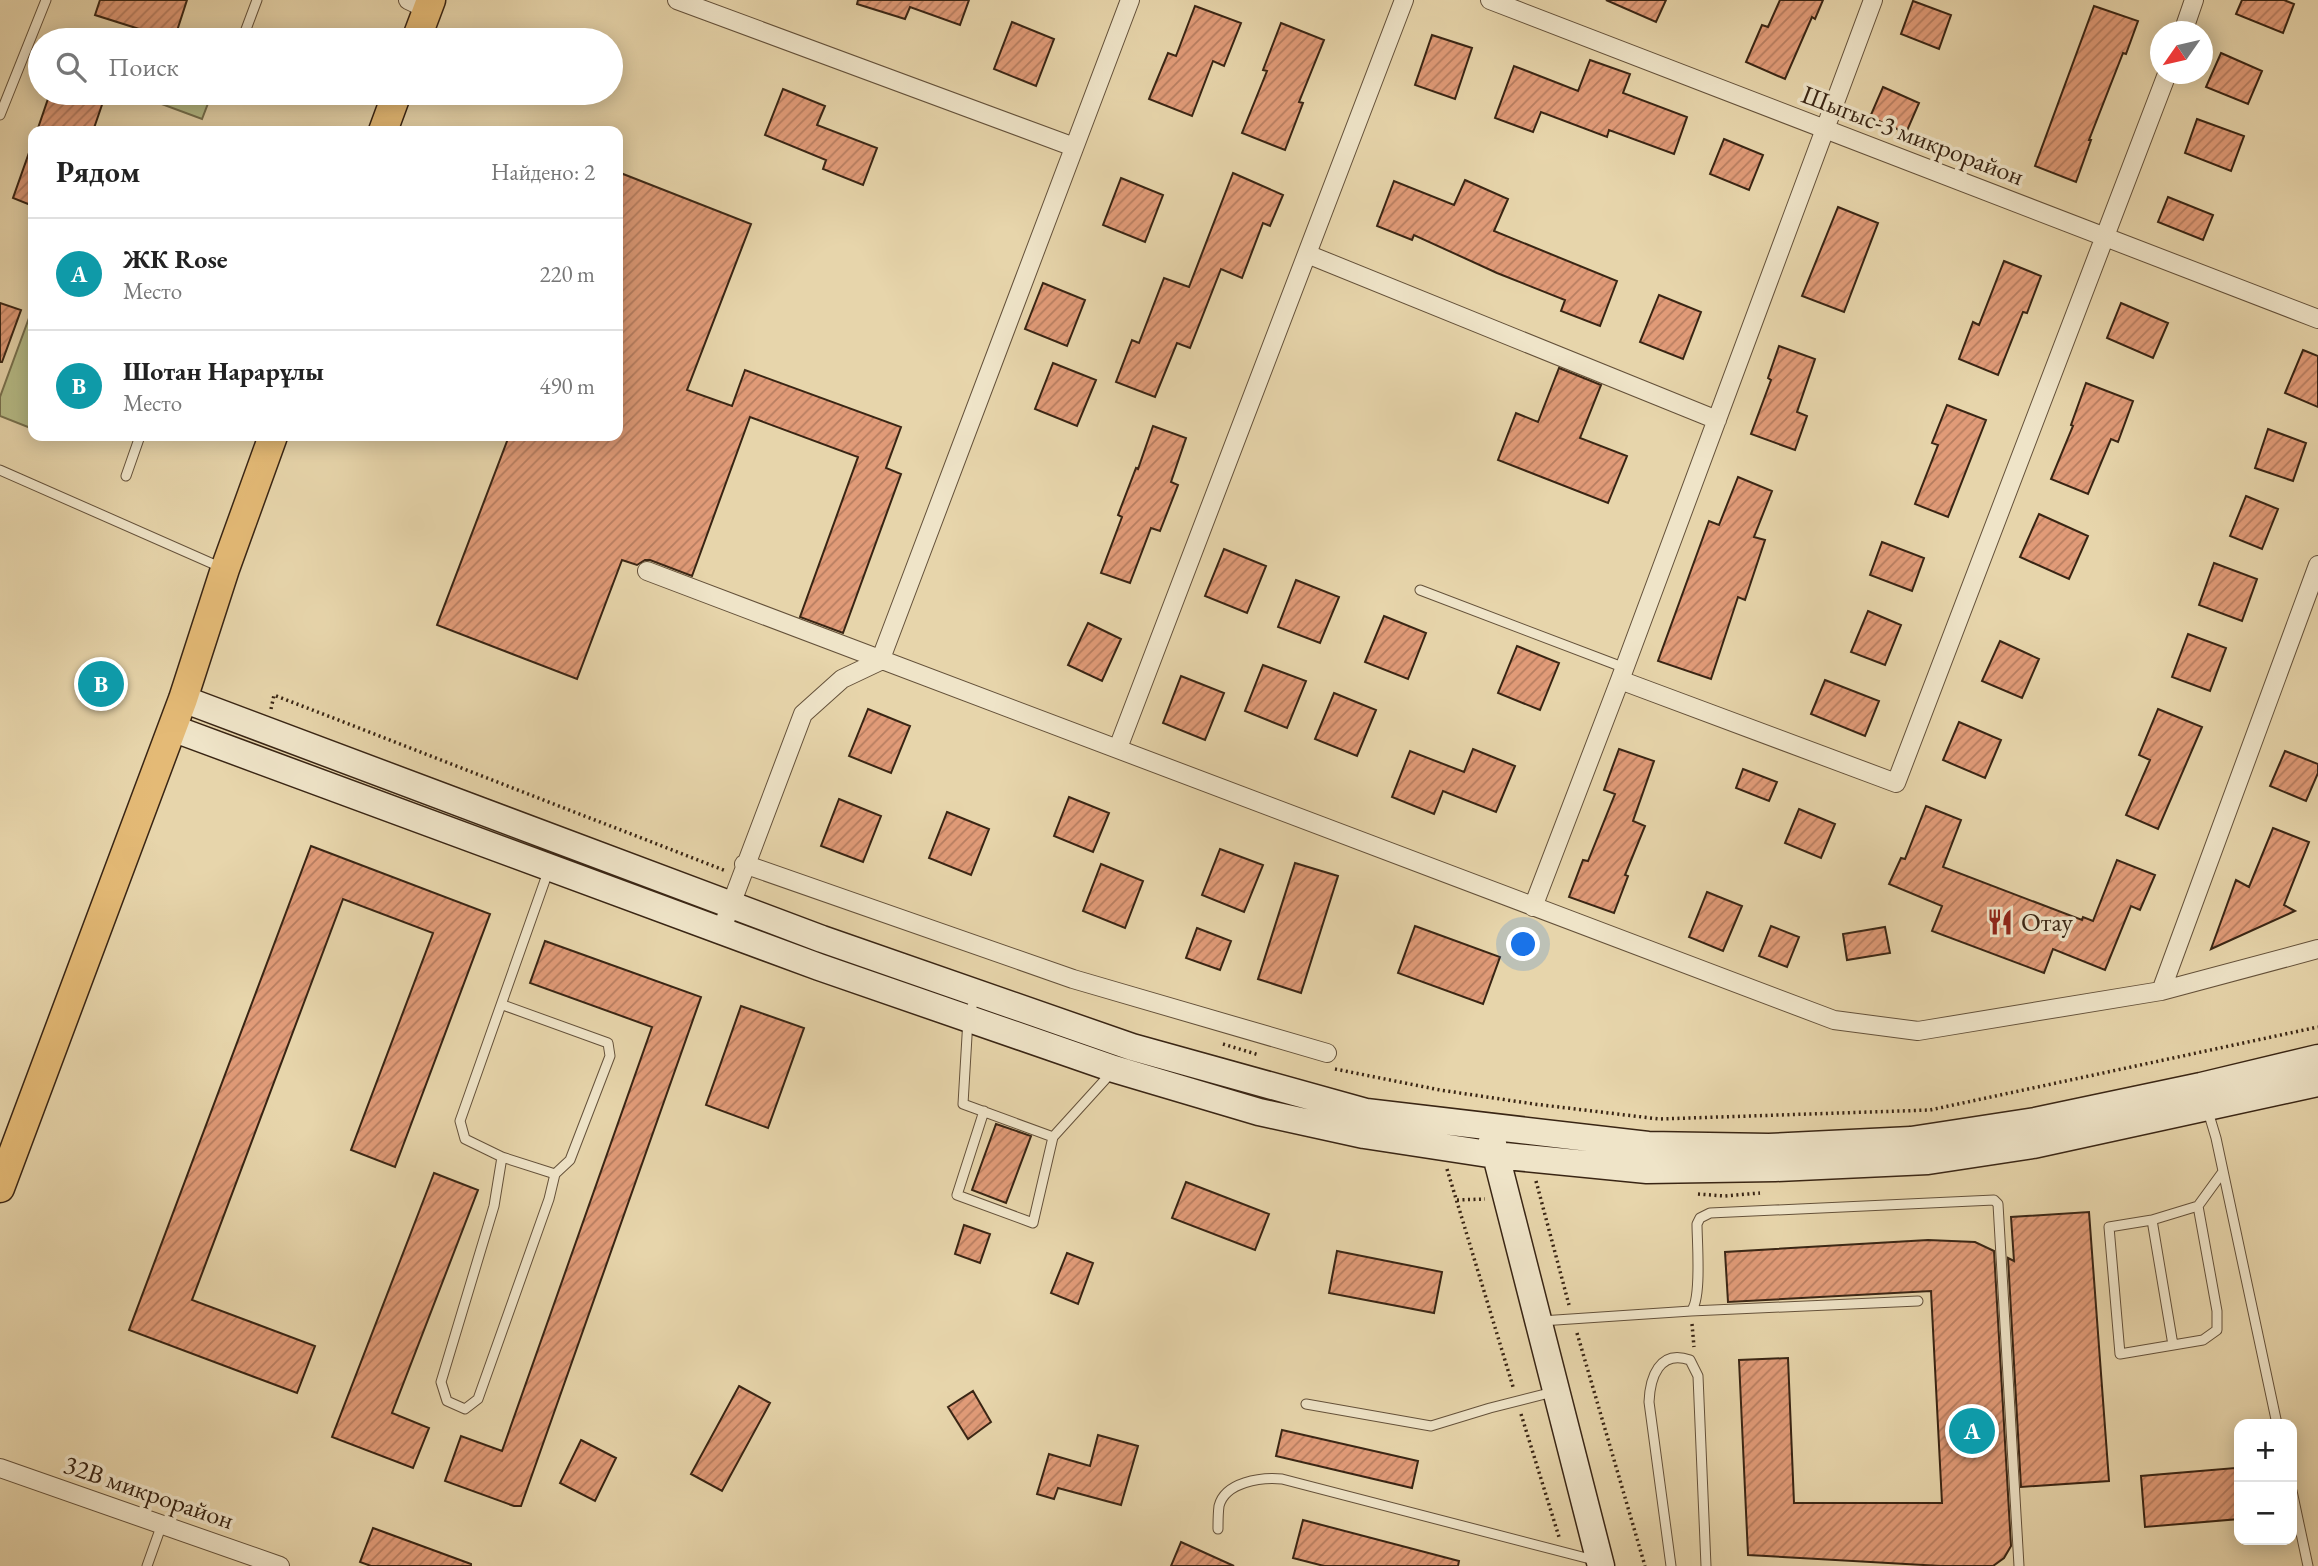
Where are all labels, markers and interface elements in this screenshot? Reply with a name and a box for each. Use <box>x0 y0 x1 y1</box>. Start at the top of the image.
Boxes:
north arrow <box>2150 21 2213 84</box>
search box <box>28 28 623 105</box>
icon: search <box>52 48 90 86</box>
text: Поиск <box>108 50 179 84</box>
street label: Шыгыс-3 микрорайон <box>1797 77 2029 193</box>
text: Рядом <box>56 152 140 191</box>
text: Найдено: 2 <box>491 157 595 187</box>
text: ЖК Rose <box>123 242 228 276</box>
text: A <box>71 259 87 289</box>
text: 220 m <box>539 259 595 289</box>
text: Место <box>123 276 182 306</box>
text: Шотан Нарарұлы <box>123 354 324 388</box>
text: B <box>72 371 86 401</box>
text: 490 m <box>539 371 595 401</box>
text: Место <box>123 388 182 418</box>
pin: B <box>78 658 124 710</box>
place label: Отау <box>2021 905 2074 939</box>
restaurant icon: Отау <box>1985 907 2015 937</box>
your location <box>1506 927 1540 961</box>
pin: A <box>1949 1405 1995 1457</box>
map controls <box>2234 1419 2297 1545</box>
button: + <box>2234 1419 2297 1482</box>
street label: 32В микрорайон <box>59 1447 239 1537</box>
button: − <box>2234 1482 2297 1545</box>

